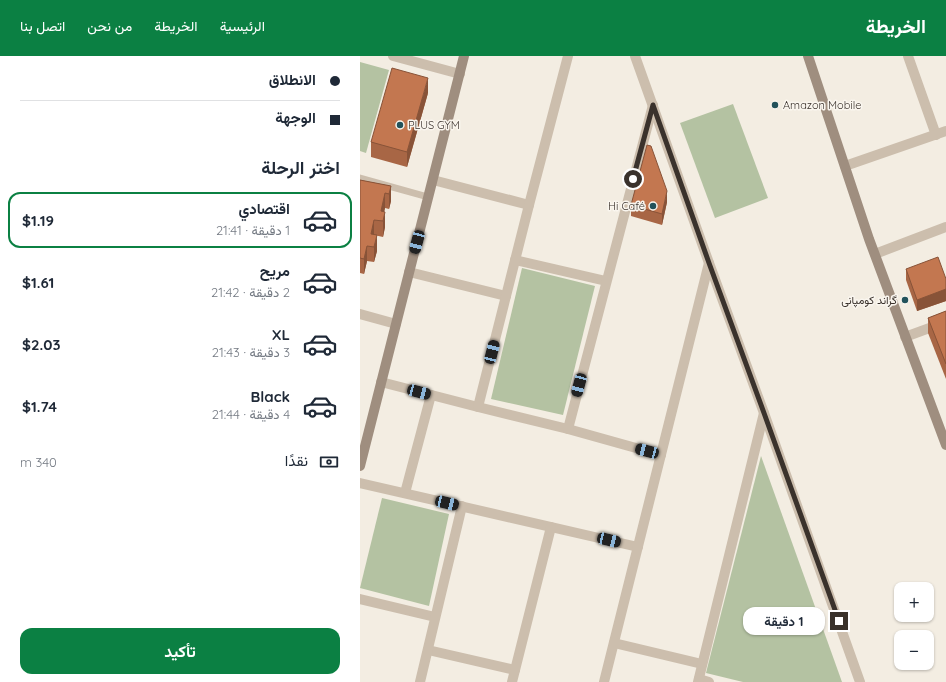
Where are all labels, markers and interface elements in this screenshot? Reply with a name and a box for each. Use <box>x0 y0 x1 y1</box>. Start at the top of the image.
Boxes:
text: الخريطة <box>866 14 926 38</box>
text: اتصل بنا <box>20 17 65 35</box>
text: من نحن <box>87 17 132 35</box>
text: الخريطة <box>154 17 198 35</box>
text: الرئيسية <box>220 17 265 35</box>
text: الانطلاق <box>269 70 316 89</box>
place label: Amazon Mobile <box>783 98 861 112</box>
marker: Amazon Mobile <box>770 100 780 110</box>
text: الوجهة <box>275 108 316 127</box>
place label: PLUS GYM <box>408 118 460 132</box>
marker: PLUS GYM <box>395 120 405 130</box>
text: اختر الرحلة <box>261 156 340 179</box>
route start <box>624 170 642 188</box>
text: اقتصادي <box>238 199 290 218</box>
place label: Hi Café <box>608 199 645 213</box>
marker: Hi Café <box>648 201 658 211</box>
icon: car <box>302 202 338 238</box>
text: $1.19 <box>22 211 54 230</box>
text: 1 دقيقة · 21:41 <box>216 222 290 238</box>
car <box>408 229 426 255</box>
text: مريح <box>260 261 290 280</box>
icon: car <box>302 264 338 300</box>
text: $1.61 <box>22 273 54 292</box>
text: 2 دقيقة · 21:42 <box>211 284 290 300</box>
place label: گراند كومپانى <box>841 293 897 308</box>
marker: گراند كومپانى <box>900 295 910 305</box>
text: XL <box>272 325 290 344</box>
icon: car <box>302 326 338 362</box>
text: $2.03 <box>22 335 61 354</box>
car <box>483 339 501 365</box>
text: 3 دقيقة · 21:43 <box>212 344 290 360</box>
car <box>570 372 588 398</box>
car <box>406 383 432 401</box>
text: Black <box>250 387 290 406</box>
icon: car <box>302 388 338 424</box>
text: $1.74 <box>22 397 57 416</box>
text: 4 دقيقة · 21:44 <box>212 406 290 422</box>
car <box>634 442 660 460</box>
text: نقدًا <box>285 451 308 470</box>
icon: cash <box>318 451 340 473</box>
text: 340 m <box>20 454 57 470</box>
car <box>434 494 460 512</box>
car <box>596 531 622 549</box>
map controls <box>894 582 934 670</box>
button: + <box>894 582 934 622</box>
callout: 1 دقيقة <box>743 607 825 635</box>
route end <box>830 612 848 630</box>
text: 1 دقيقة <box>764 613 804 629</box>
button: تأكيد <box>20 628 340 674</box>
button: − <box>894 630 934 670</box>

